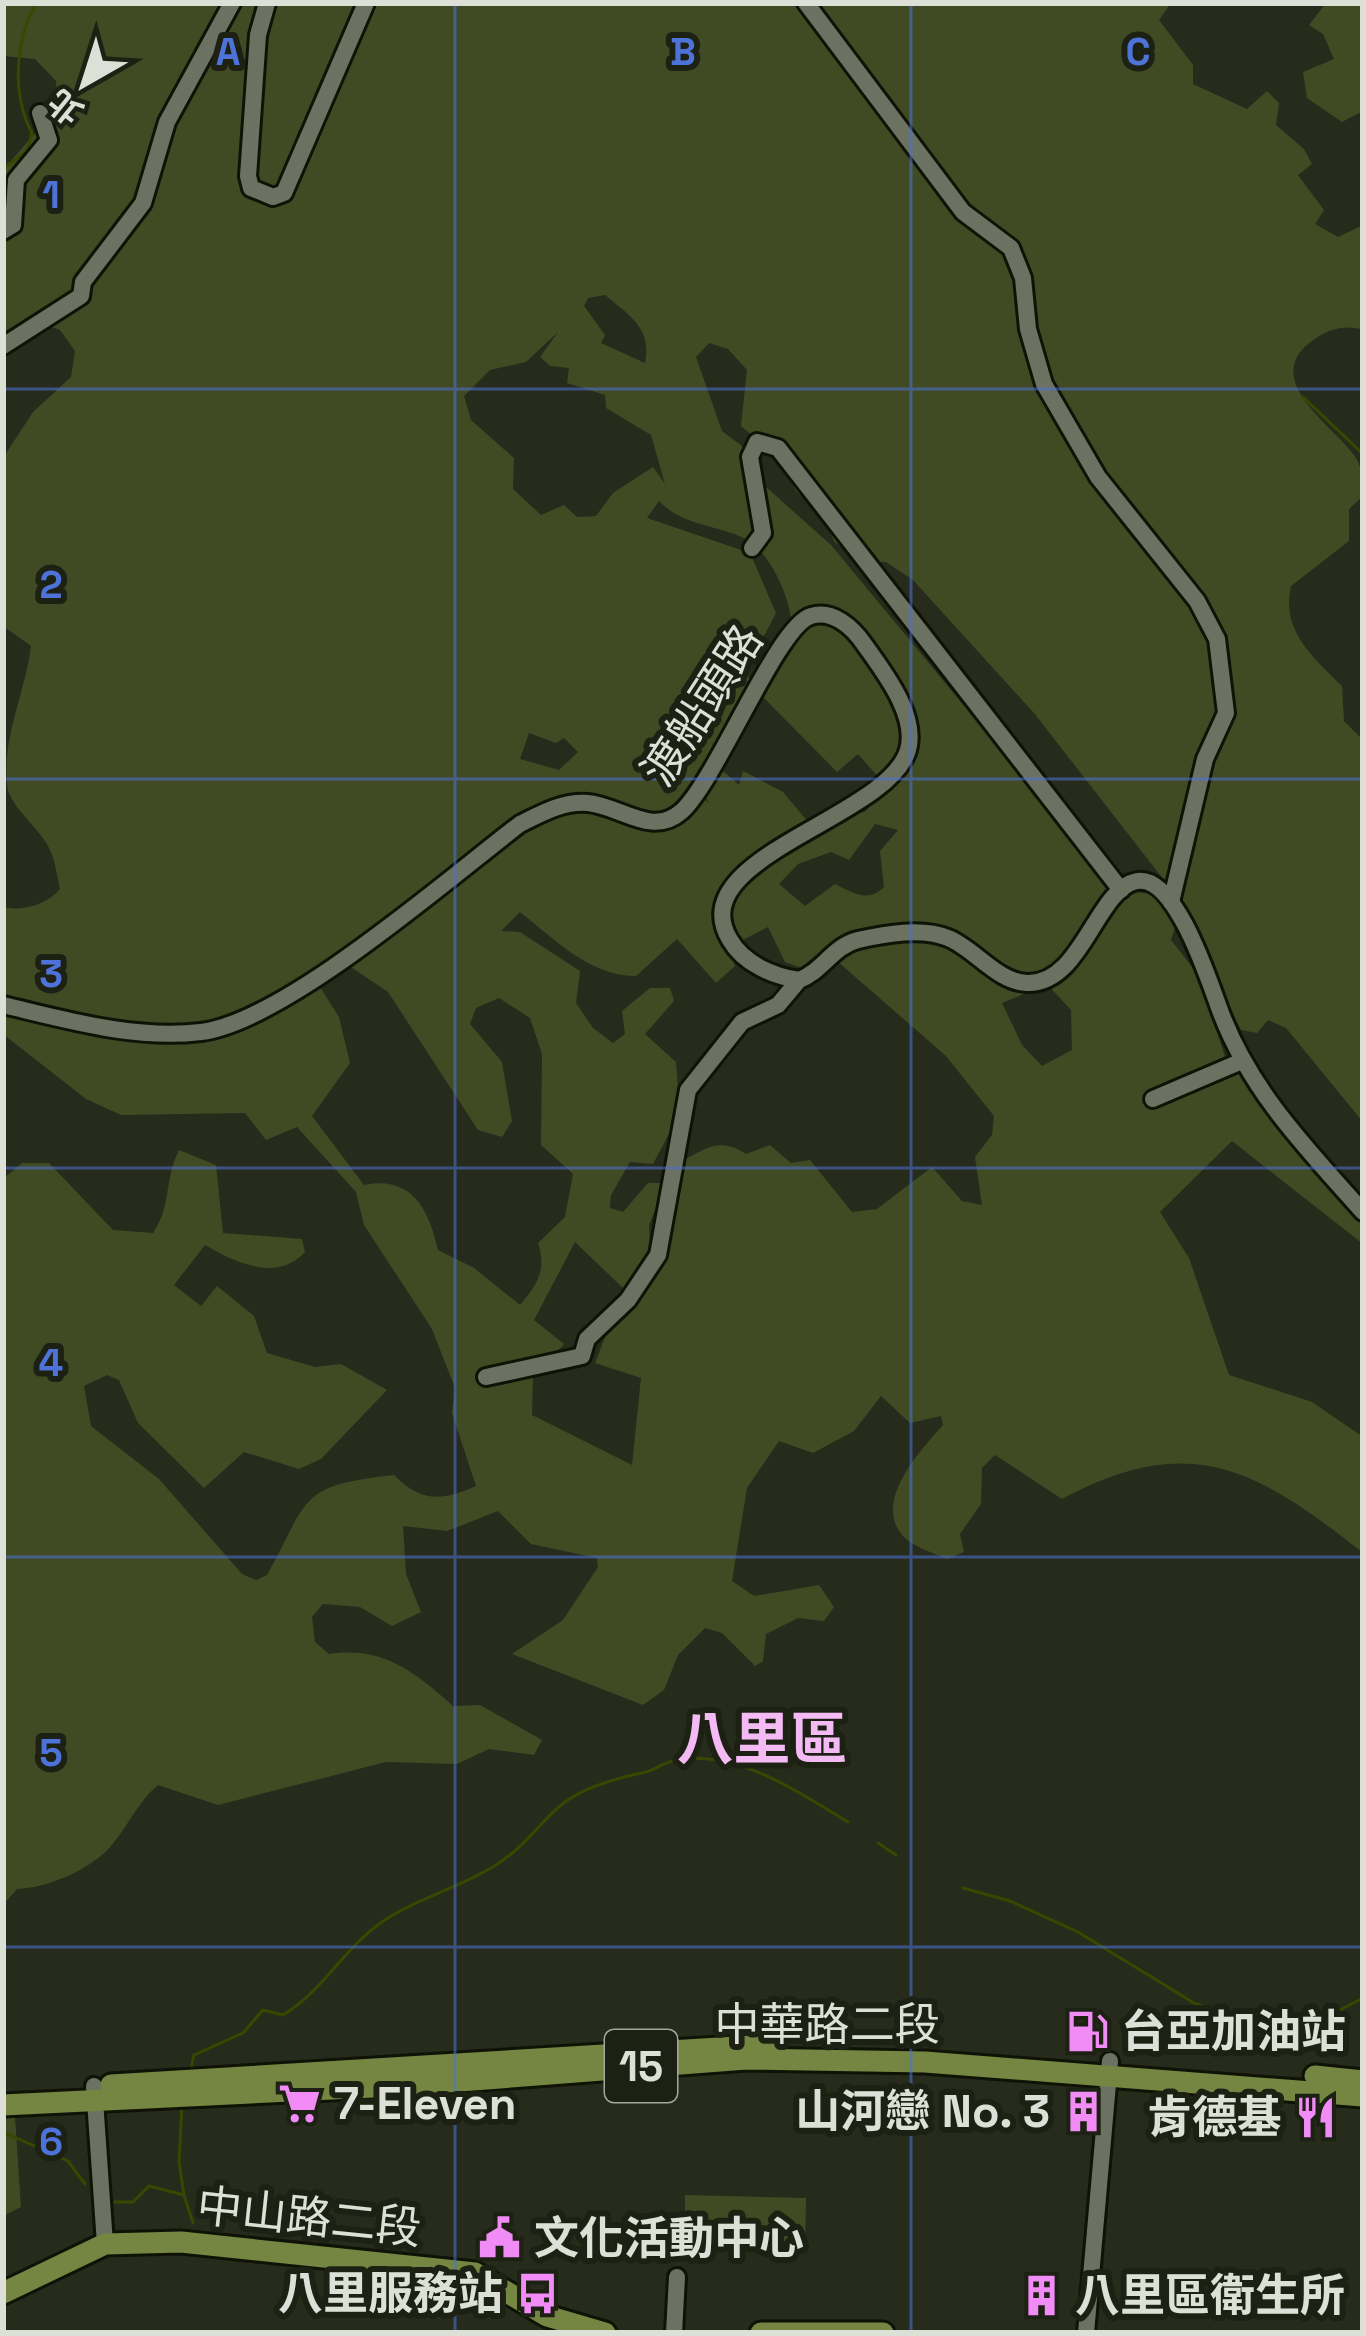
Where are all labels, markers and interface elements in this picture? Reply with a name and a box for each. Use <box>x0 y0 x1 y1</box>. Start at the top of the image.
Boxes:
north arrow <box>24 24 144 144</box>
text: A <box>216 27 241 76</box>
text: B <box>670 27 696 76</box>
text: C <box>1125 27 1151 76</box>
text: 北 <box>40 80 92 133</box>
text: 1 <box>42 170 60 219</box>
text: 2 <box>39 560 63 609</box>
street label: 渡船頭路 <box>629 614 775 796</box>
text: 3 <box>39 949 63 998</box>
text: 4 <box>39 1338 63 1387</box>
district label: 八里區 <box>677 1703 848 1776</box>
text: 5 <box>39 1728 63 1777</box>
street label: 中華路二段 <box>714 1996 940 2053</box>
place label: 台亞加油站 <box>1121 2003 1346 2060</box>
fuel station icon: 台亞加油站 <box>1064 2008 1110 2054</box>
road number: 15 <box>605 2030 677 2102</box>
place label: 7-Eleven <box>334 2075 516 2132</box>
supermarket icon: 7-Eleven <box>277 2080 323 2126</box>
place label: 山河戀 No. 3 <box>795 2083 1050 2140</box>
building icon: 山河戀 No. 3 <box>1061 2088 1107 2134</box>
place label: 肯德基 <box>1147 2089 1282 2146</box>
restaurant icon: 肯德基 <box>1293 2094 1339 2140</box>
text: 6 <box>39 2117 63 2166</box>
street label: 中山路二段 <box>194 2177 424 2257</box>
place label: 文化活動中心 <box>534 2210 804 2267</box>
public building icon: 文化活動中心 <box>477 2215 523 2261</box>
place label: 八里服務站 <box>278 2265 503 2322</box>
place label: 八里區衛生所 <box>1075 2267 1345 2324</box>
bus stop icon: 八里服務站 <box>514 2270 560 2316</box>
building icon: 八里區衛生所 <box>1018 2272 1064 2318</box>

